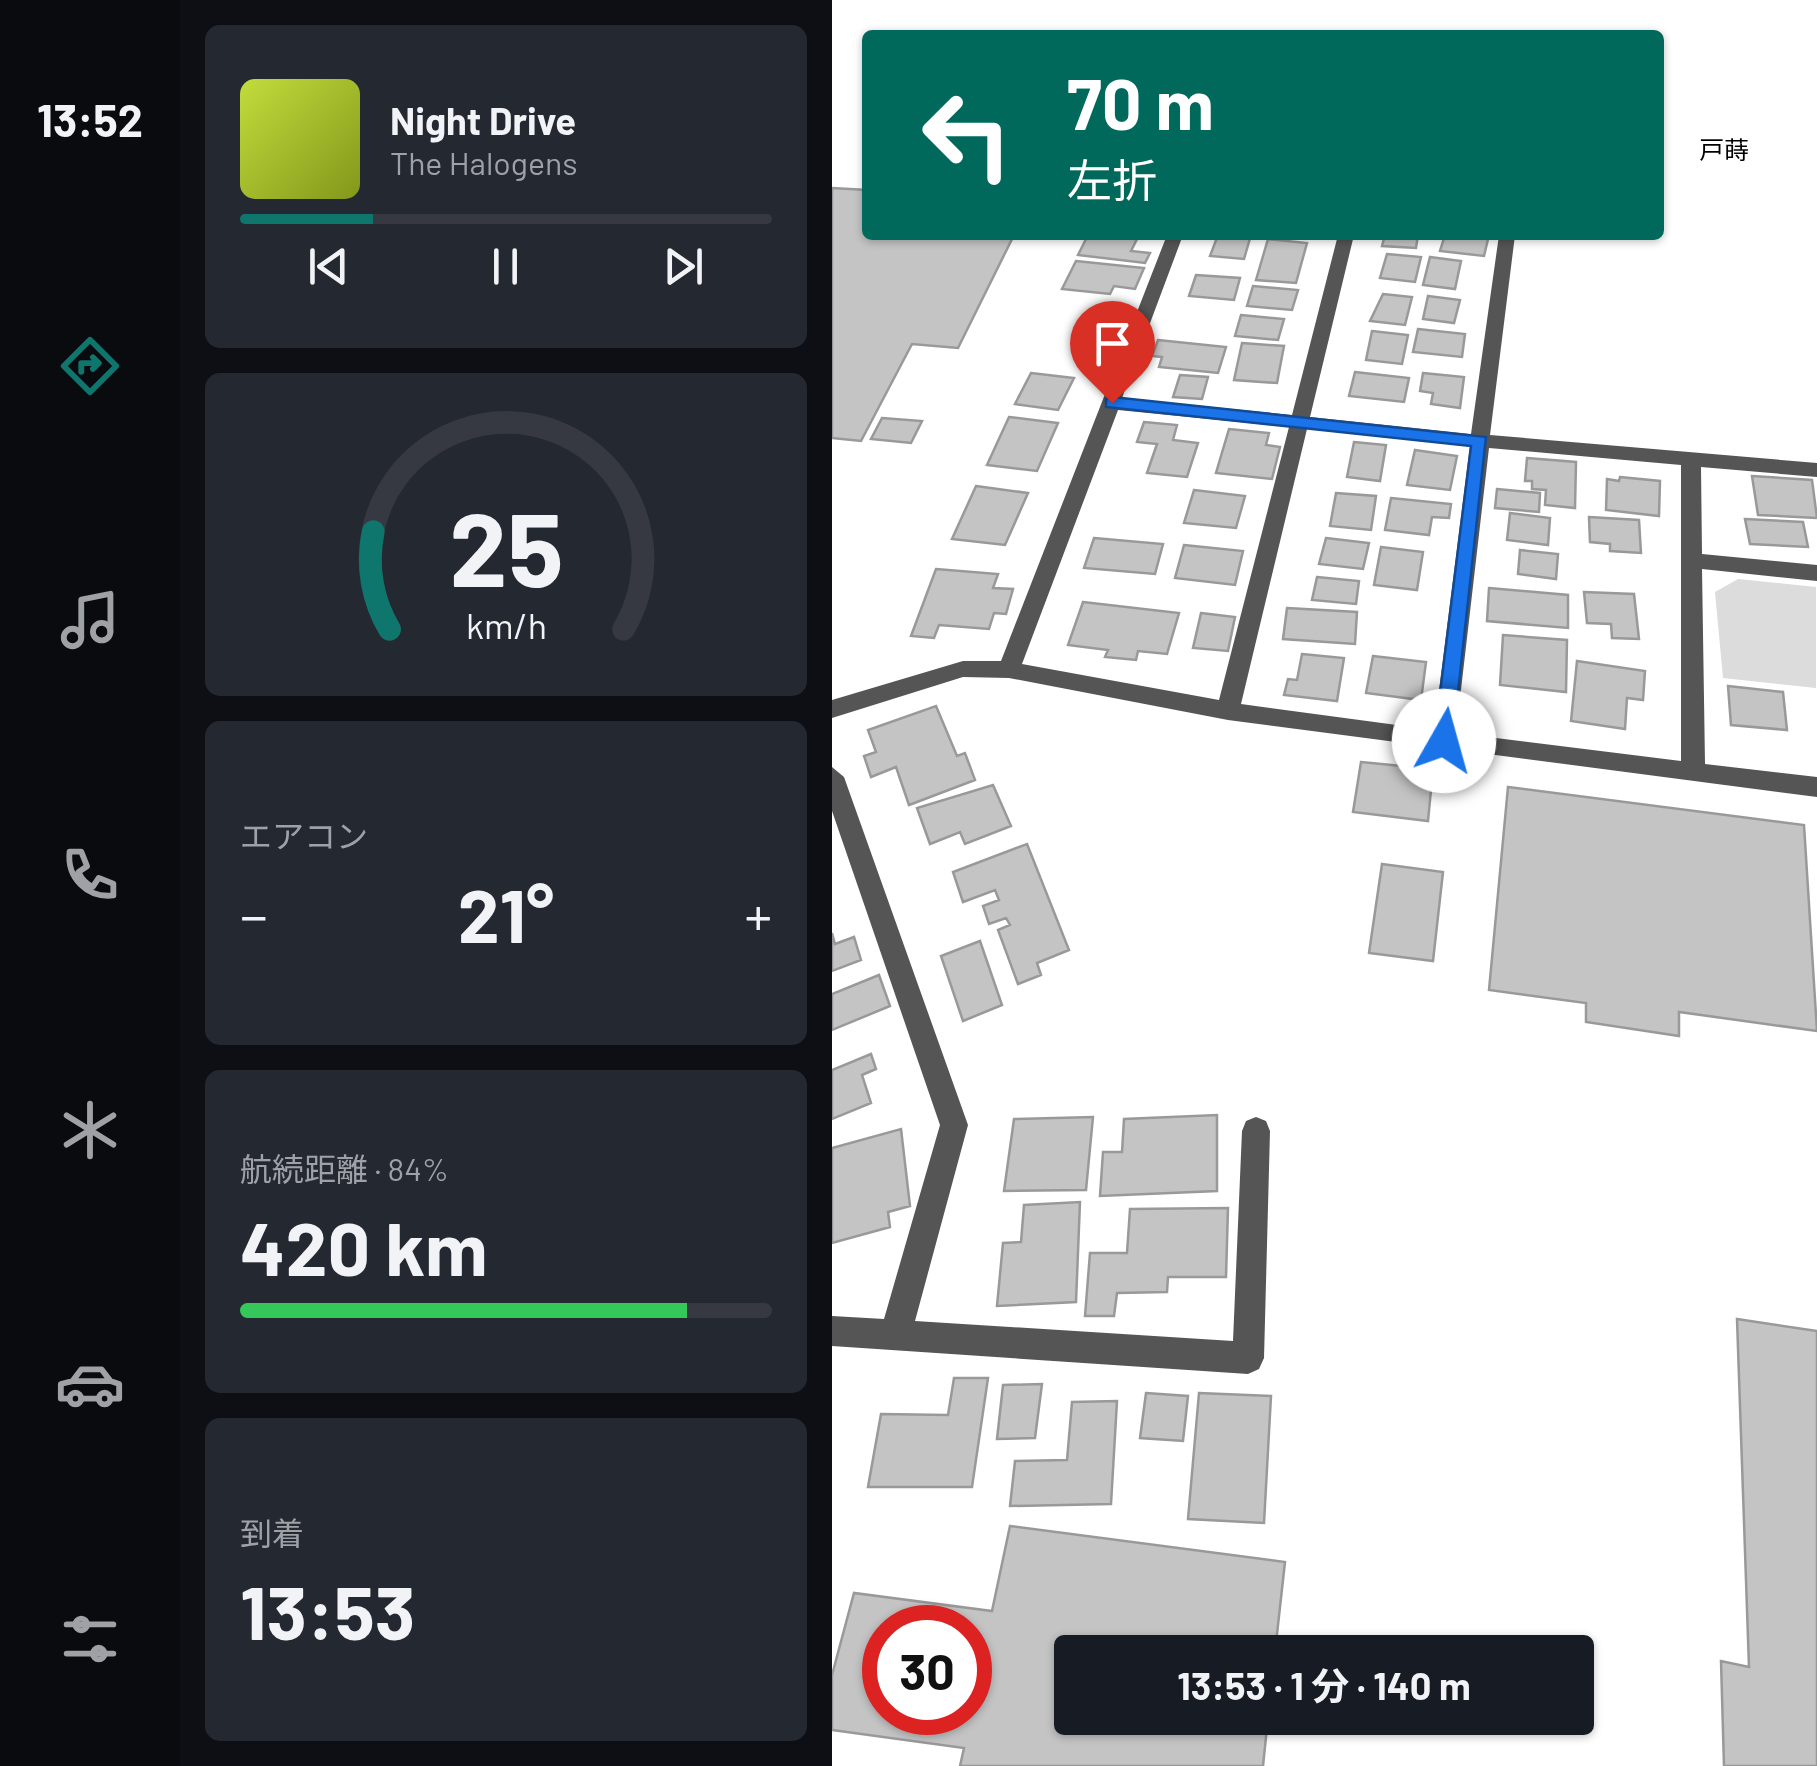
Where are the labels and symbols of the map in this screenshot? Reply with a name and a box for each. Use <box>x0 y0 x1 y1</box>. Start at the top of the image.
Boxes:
district label: 戸蒔 <box>1699 134 1749 164</box>
pin <box>1070 301 1155 404</box>
position arrow <box>1392 689 1496 793</box>
speed limit sign: 30 <box>862 1605 992 1735</box>

